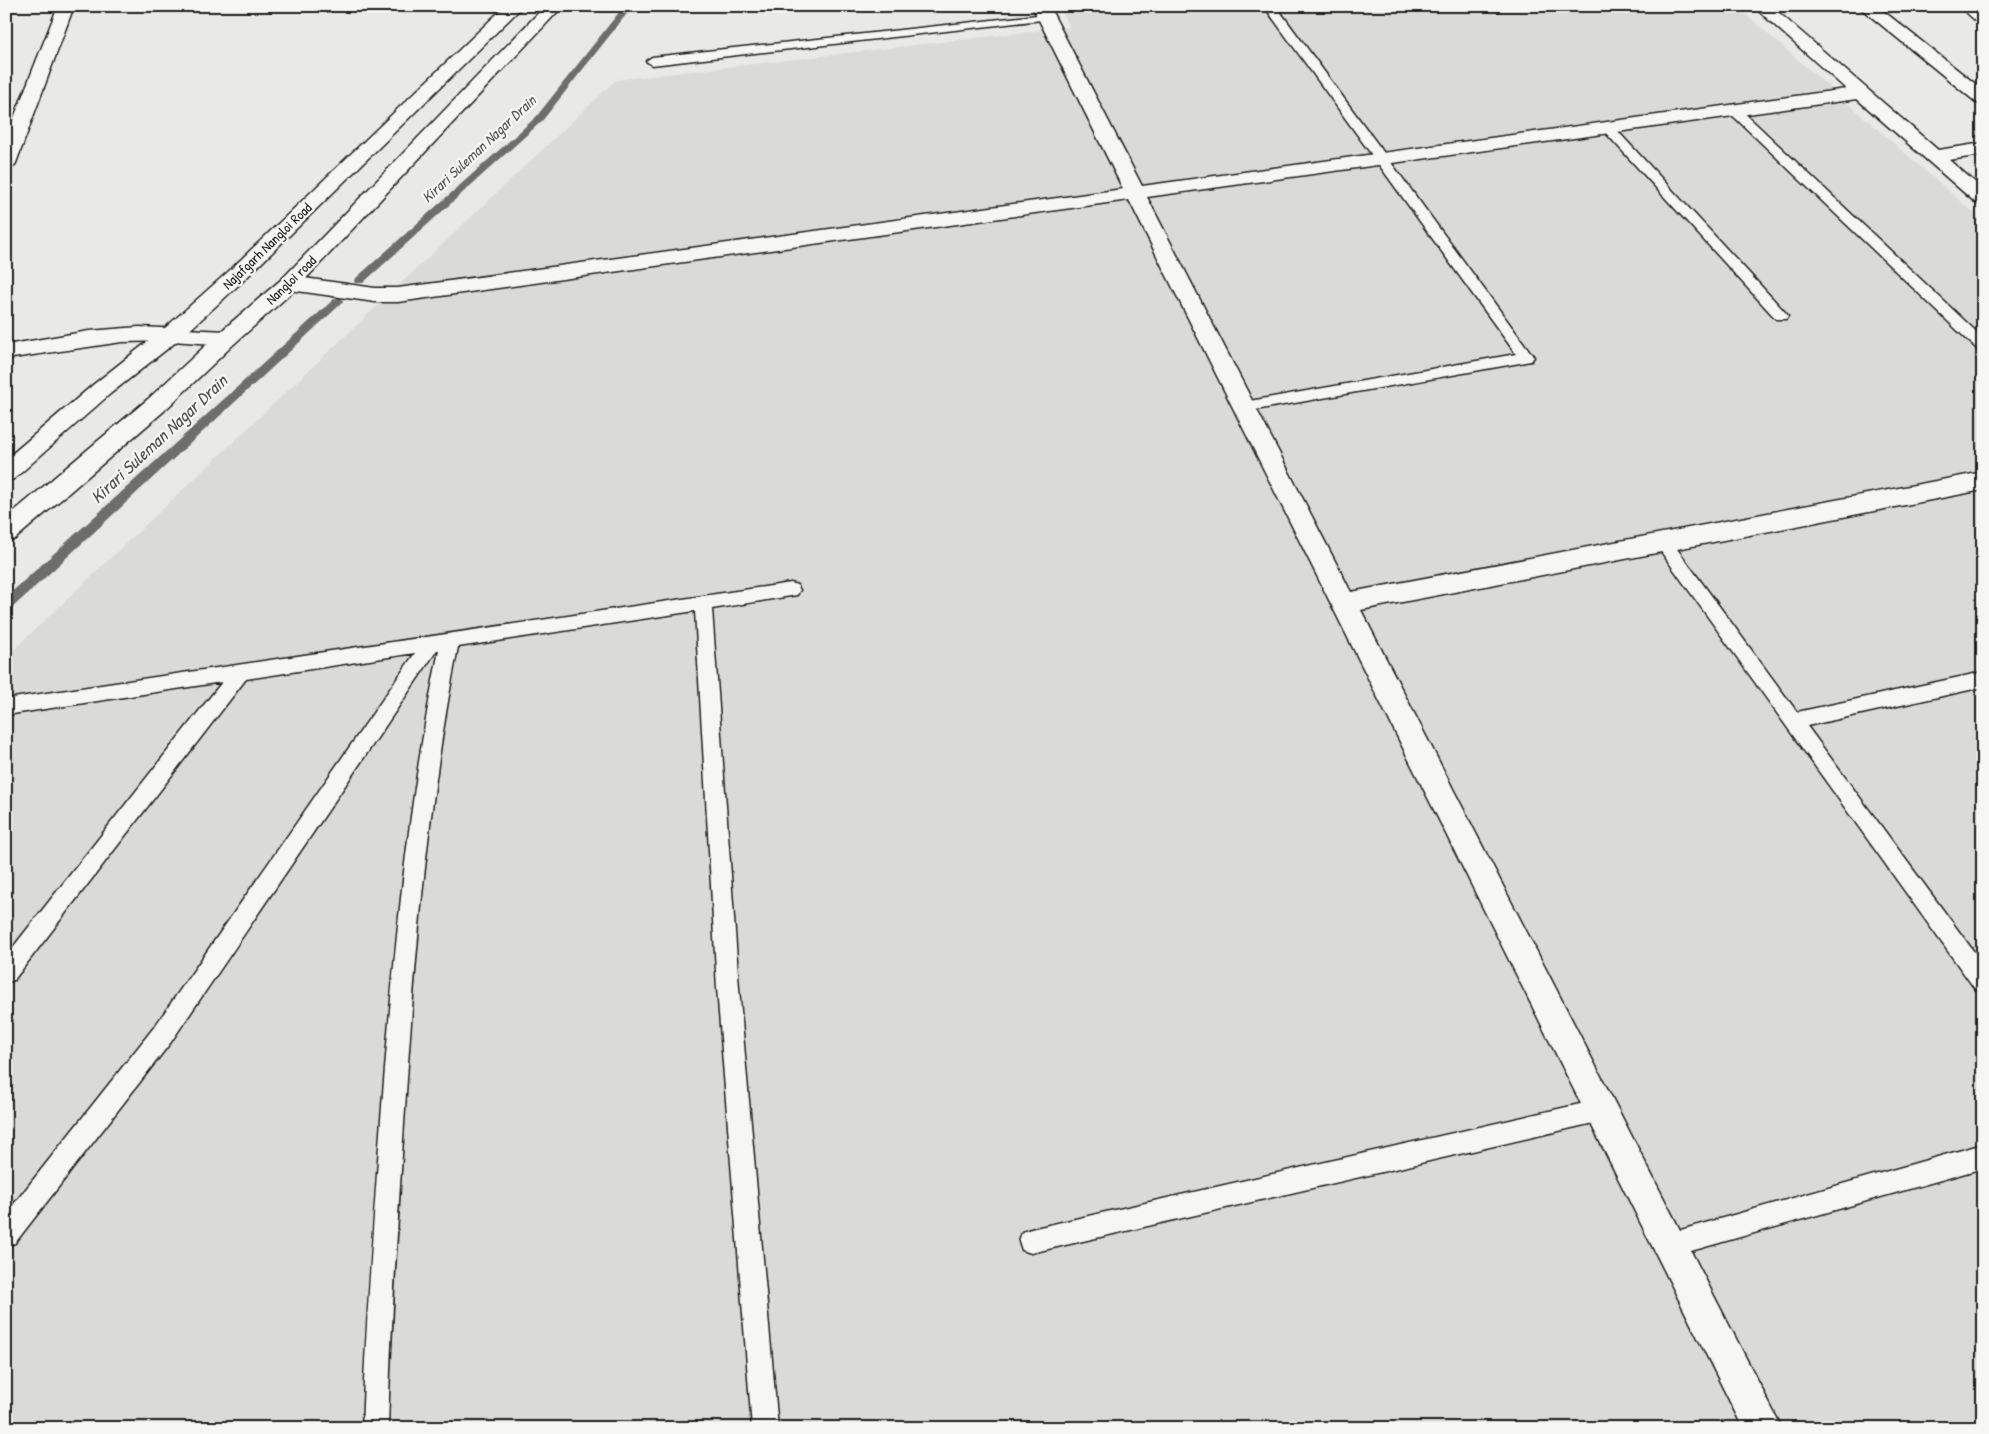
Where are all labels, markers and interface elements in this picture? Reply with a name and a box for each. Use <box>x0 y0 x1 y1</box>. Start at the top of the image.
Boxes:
water label: Kirari Suleman Nagar Drain <box>417 89 541 207</box>
street label: Najafgarh Nangloi Road <box>218 198 316 294</box>
street label: Nangloi road <box>261 250 321 309</box>
water label: Kirari Suleman Nagar Drain <box>85 367 234 509</box>

